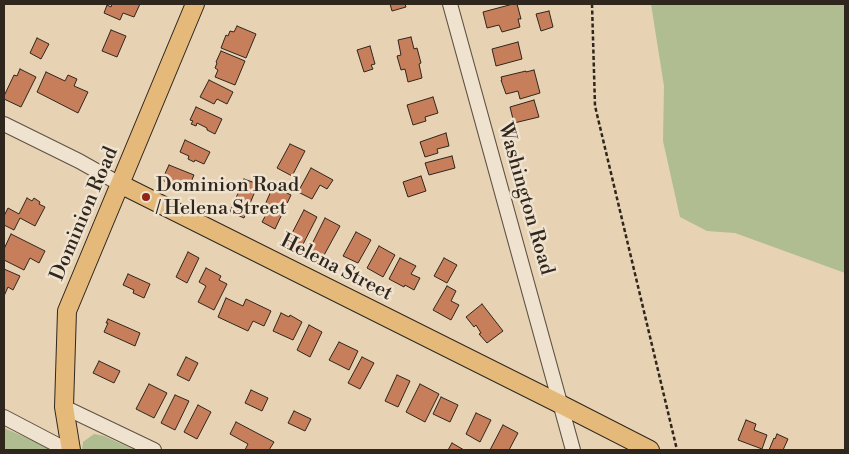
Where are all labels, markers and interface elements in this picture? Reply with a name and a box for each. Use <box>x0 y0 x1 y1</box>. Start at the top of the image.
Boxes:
street label: Washington Road <box>492 120 558 278</box>
street label: Dominion Road <box>46 143 124 285</box>
place label: Dominion Road / Helena Street <box>156 174 299 221</box>
marker: Dominion Road / Helena Street <box>140 191 152 203</box>
street label: Helena Street <box>276 229 396 307</box>

